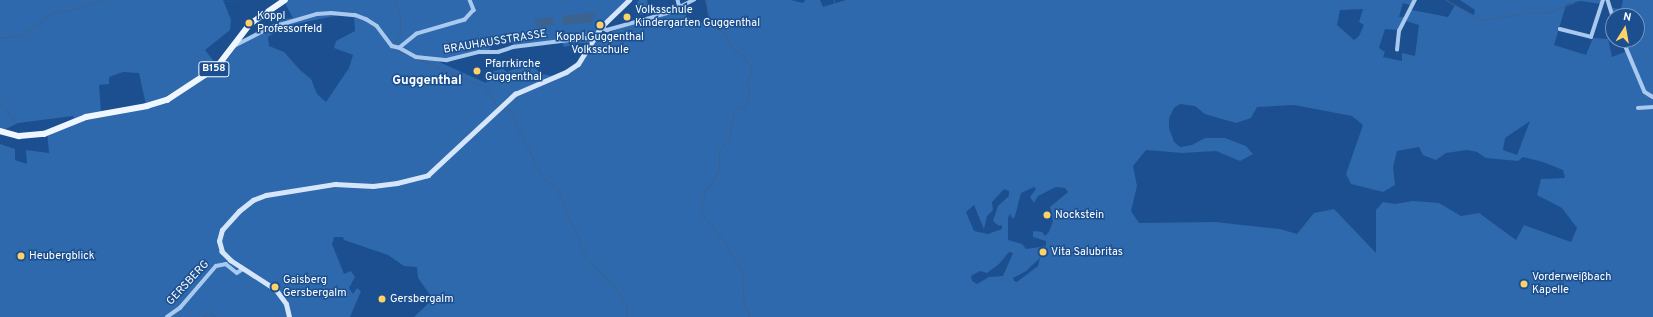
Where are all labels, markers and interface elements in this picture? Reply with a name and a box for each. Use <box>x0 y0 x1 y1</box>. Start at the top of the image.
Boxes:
place label: Volksschule Kindergarten Guggenthal <box>635 4 760 30</box>
north arrow <box>1605 8 1645 48</box>
place label: Koppl Professorfeld <box>257 10 322 36</box>
text: N <box>1622 10 1632 25</box>
marker: Volksschule Kindergarten Guggenthal <box>622 12 632 22</box>
marker: Koppl Professorfeld <box>244 18 254 28</box>
marker: Koppl Guggenthal Volksschule <box>595 20 605 30</box>
street label: BRAUHAUSSTRASSE <box>442 27 548 57</box>
place label: Koppl Guggenthal Volksschule <box>556 31 644 57</box>
place label: Pfarrkirche Guggenthal <box>485 58 542 84</box>
road number: B158 <box>198 61 230 77</box>
marker: Pfarrkirche Guggenthal <box>472 66 482 76</box>
district label: Guggenthal <box>392 73 462 89</box>
place label: Nockstein <box>1055 208 1104 222</box>
marker: Nockstein <box>1042 210 1052 220</box>
place label: Vita Salubritas <box>1051 245 1123 259</box>
marker: Vita Salubritas <box>1038 247 1048 257</box>
place label: Heubergblick <box>29 249 95 263</box>
marker: Heubergblick <box>16 251 26 261</box>
street label: GERSBERG <box>164 258 212 308</box>
place label: Vorderweißbach Kapelle <box>1532 271 1611 297</box>
place label: Gaisberg Gersbergalm <box>283 274 347 300</box>
marker: Vorderweißbach Kapelle <box>1519 279 1529 289</box>
marker: Gaisberg Gersbergalm <box>270 282 280 292</box>
place label: Gersbergalm <box>390 292 454 306</box>
marker: Gersbergalm <box>377 294 387 304</box>

